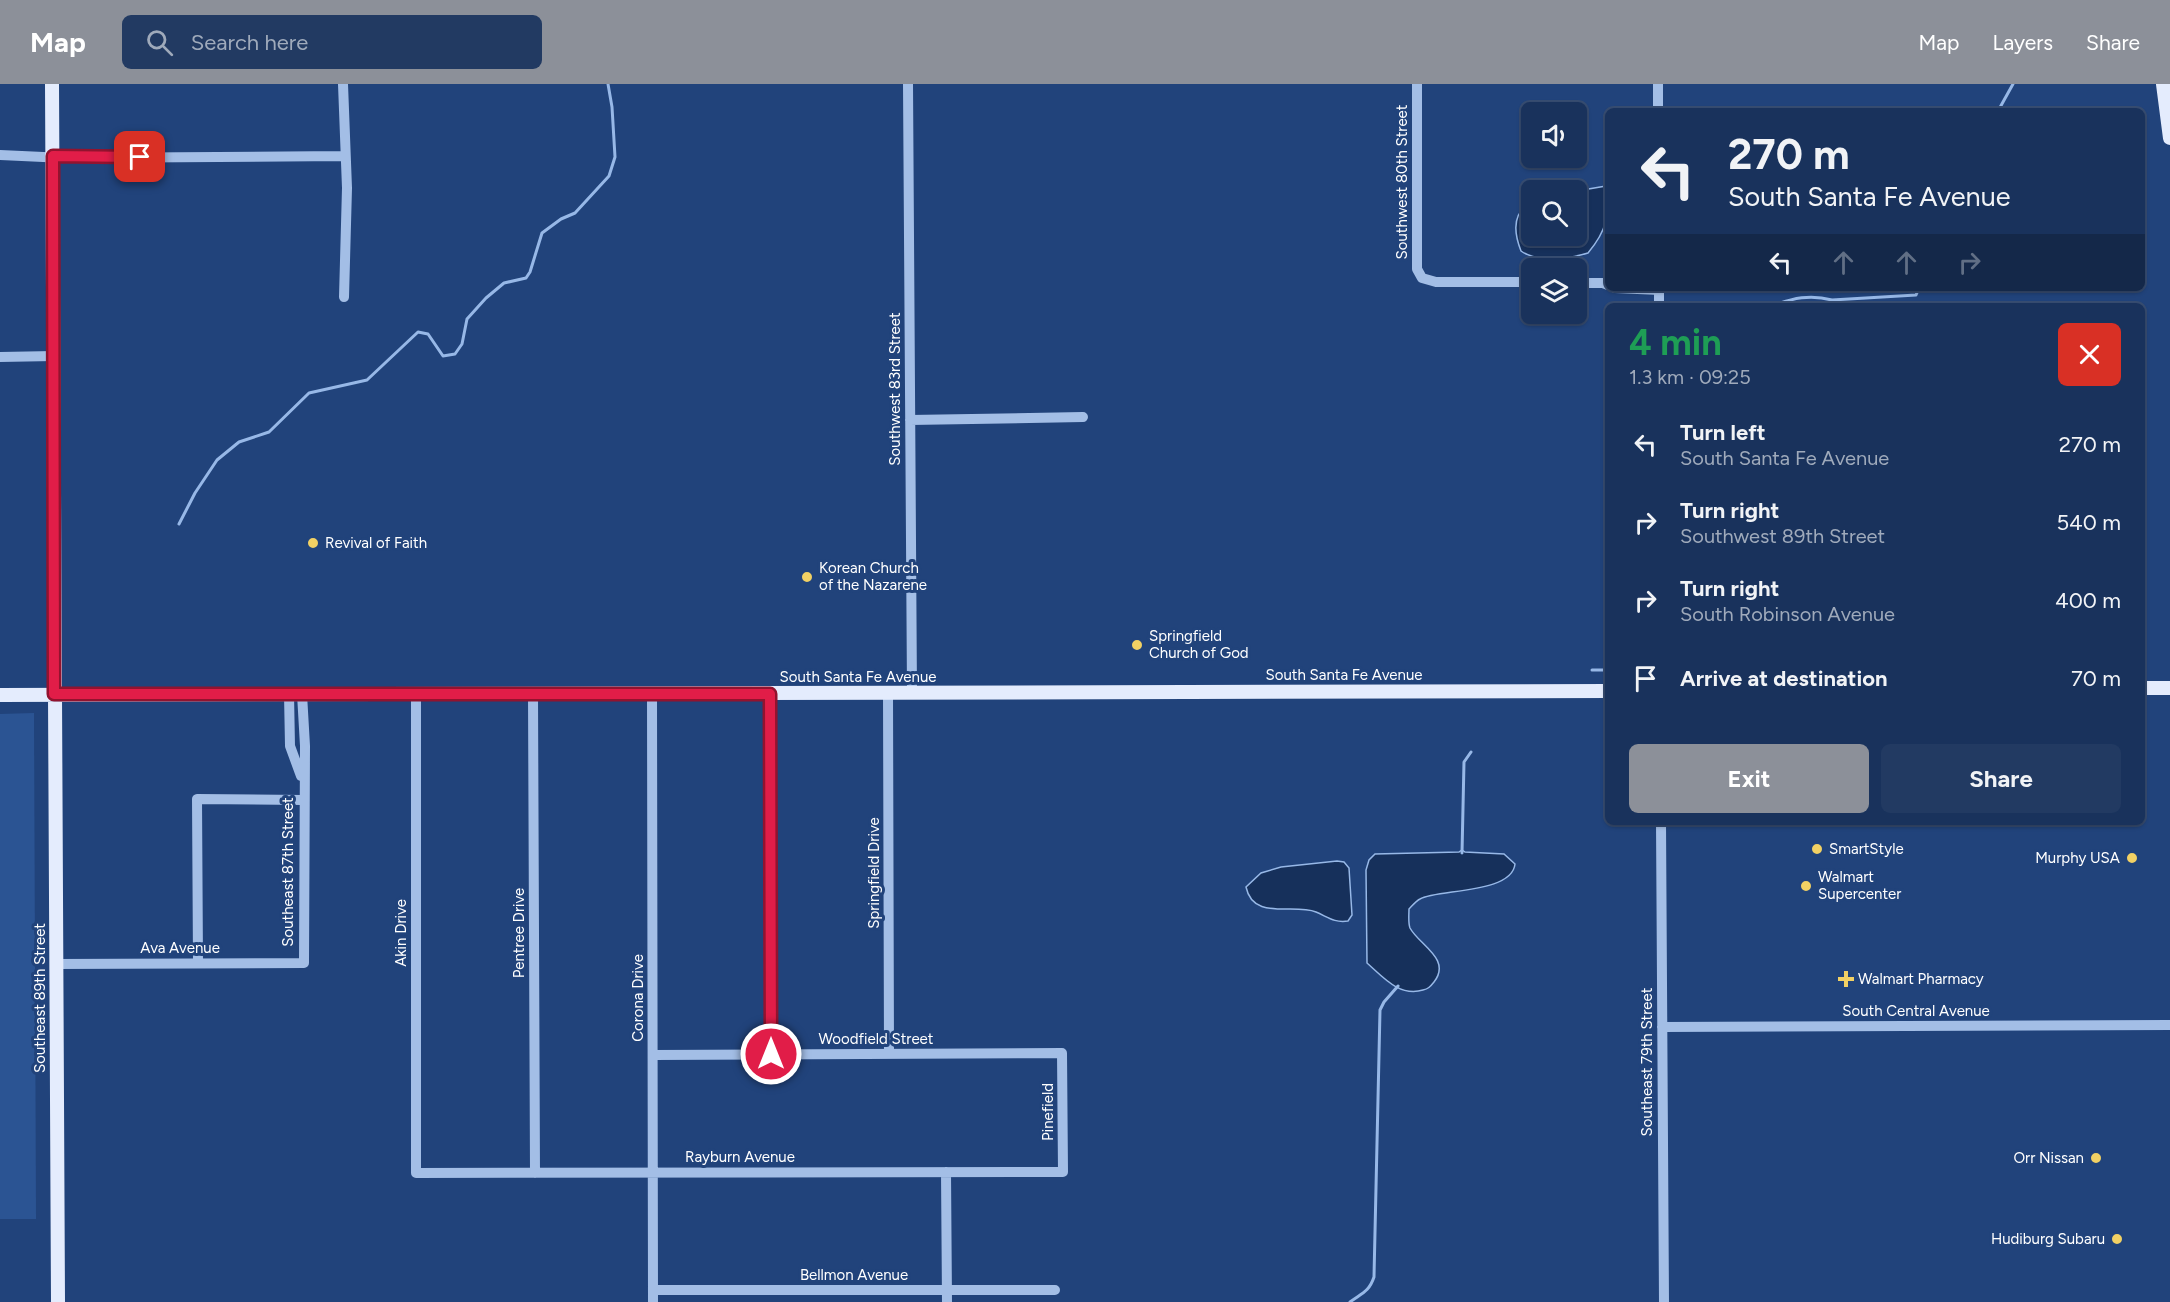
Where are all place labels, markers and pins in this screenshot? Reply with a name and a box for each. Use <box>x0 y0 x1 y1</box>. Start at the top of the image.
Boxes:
pin <box>114 131 165 182</box>
place label: Revival of Faith <box>325 534 427 552</box>
marker: Revival of Faith <box>306 536 320 550</box>
place label: Korean Church of the Nazarene <box>819 559 927 594</box>
marker: Korean Church of the Nazarene <box>800 570 814 584</box>
place label: Springfield Church of God <box>1149 627 1249 662</box>
marker: Springfield Church of God <box>1130 638 1144 652</box>
place label: SmartStyle <box>1829 840 1904 858</box>
marker: SmartStyle <box>1810 842 1824 856</box>
place label: Murphy USA <box>2035 849 2120 867</box>
marker: Murphy USA <box>2125 851 2139 865</box>
place label: Walmart Supercenter <box>1818 868 1901 903</box>
marker: Walmart Supercenter <box>1799 879 1813 893</box>
place label: Walmart Pharmacy <box>1858 970 1984 988</box>
marker: Walmart Pharmacy <box>1839 972 1853 986</box>
place label: Orr Nissan <box>2013 1149 2084 1167</box>
marker: Orr Nissan <box>2089 1151 2103 1165</box>
place label: Hudiburg Subaru <box>1991 1230 2105 1248</box>
marker: Hudiburg Subaru <box>2110 1232 2124 1246</box>

